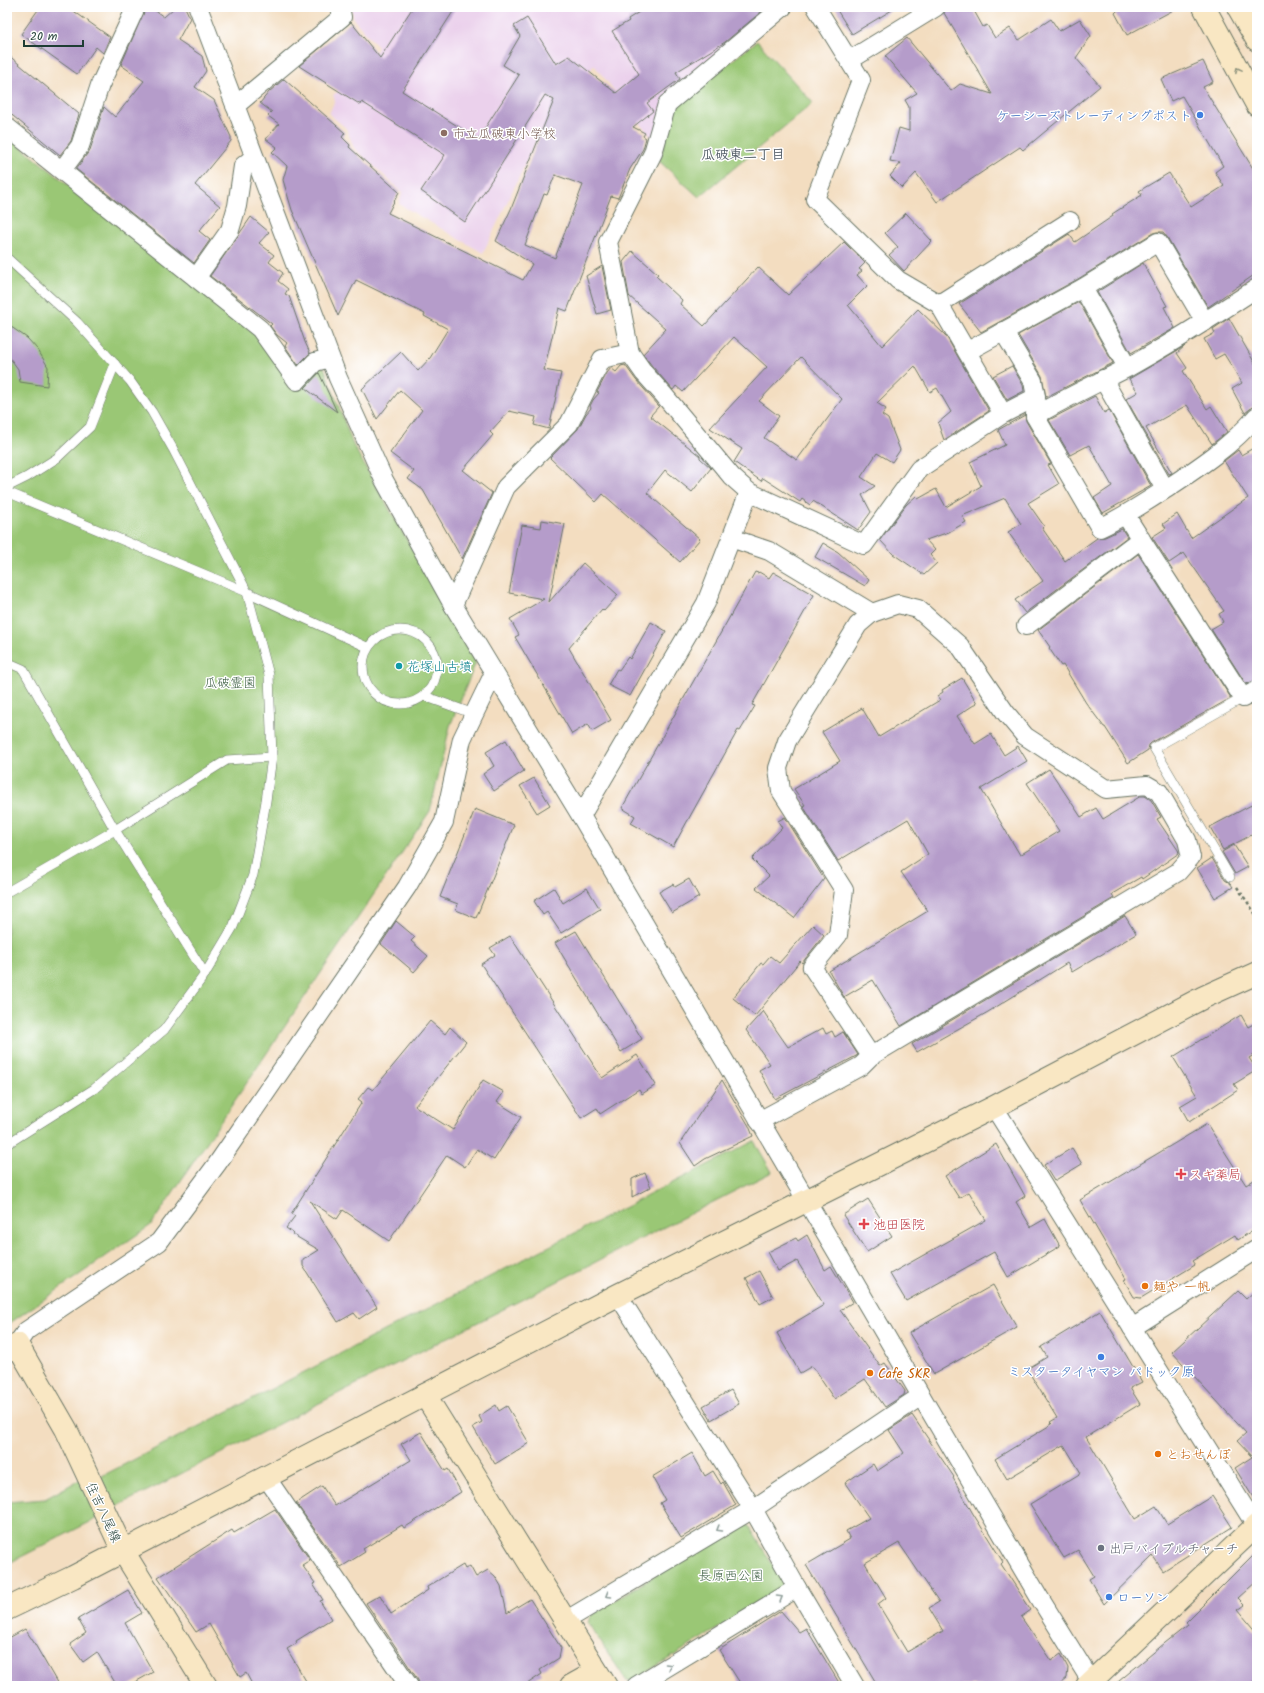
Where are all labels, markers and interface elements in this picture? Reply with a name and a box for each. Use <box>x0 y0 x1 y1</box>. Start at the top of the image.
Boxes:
scale bar <box>24 22 83 48</box>
text: 20 m <box>30 27 58 46</box>
one-way arrow <box>1236 67 1243 74</box>
place label: ケーシーズトレーディングポスト <box>996 106 1192 127</box>
marker: ケーシーズトレーディングポスト <box>1195 110 1205 120</box>
place label: 市立瓜破東小学校 <box>452 124 556 145</box>
marker: 市立瓜破東小学校 <box>439 128 449 138</box>
district label: 瓜破東二丁目 <box>701 144 785 166</box>
place label: 花塚山古墳 <box>407 657 472 678</box>
marker: 花塚山古墳 <box>394 661 404 671</box>
park label: 瓜破霊園 <box>204 673 256 694</box>
place label: スギ薬局 <box>1189 1165 1241 1186</box>
marker: スギ薬局 <box>1176 1169 1186 1179</box>
place label: 池田医院 <box>873 1215 925 1236</box>
marker: 池田医院 <box>858 1218 870 1230</box>
place label: 麺や 一帆 <box>1153 1277 1210 1298</box>
marker: 麺や 一帆 <box>1140 1281 1150 1291</box>
marker: ミスタータイヤマン パドック原 <box>1096 1352 1106 1362</box>
place label: ミスタータイヤマン パドック原 <box>1008 1362 1194 1383</box>
place label: Cafe SKR <box>878 1364 930 1385</box>
marker: Cafe SKR <box>865 1368 875 1378</box>
place label: とおせんぼ <box>1166 1445 1231 1466</box>
marker: とおせんぼ <box>1153 1449 1163 1459</box>
street label: 住吉八尾線 <box>79 1479 126 1547</box>
one-way arrow <box>716 1524 723 1531</box>
place label: 出戸バイブルチャーチ <box>1109 1539 1238 1560</box>
marker: 出戸バイブルチャーチ <box>1096 1543 1106 1553</box>
park label: 長原西公園 <box>698 1566 764 1587</box>
place label: ローソン <box>1117 1588 1169 1609</box>
one-way arrow <box>605 1591 612 1598</box>
marker: ローソン <box>1104 1592 1114 1602</box>
one-way arrow <box>776 1596 783 1603</box>
one-way arrow <box>665 1663 672 1670</box>

